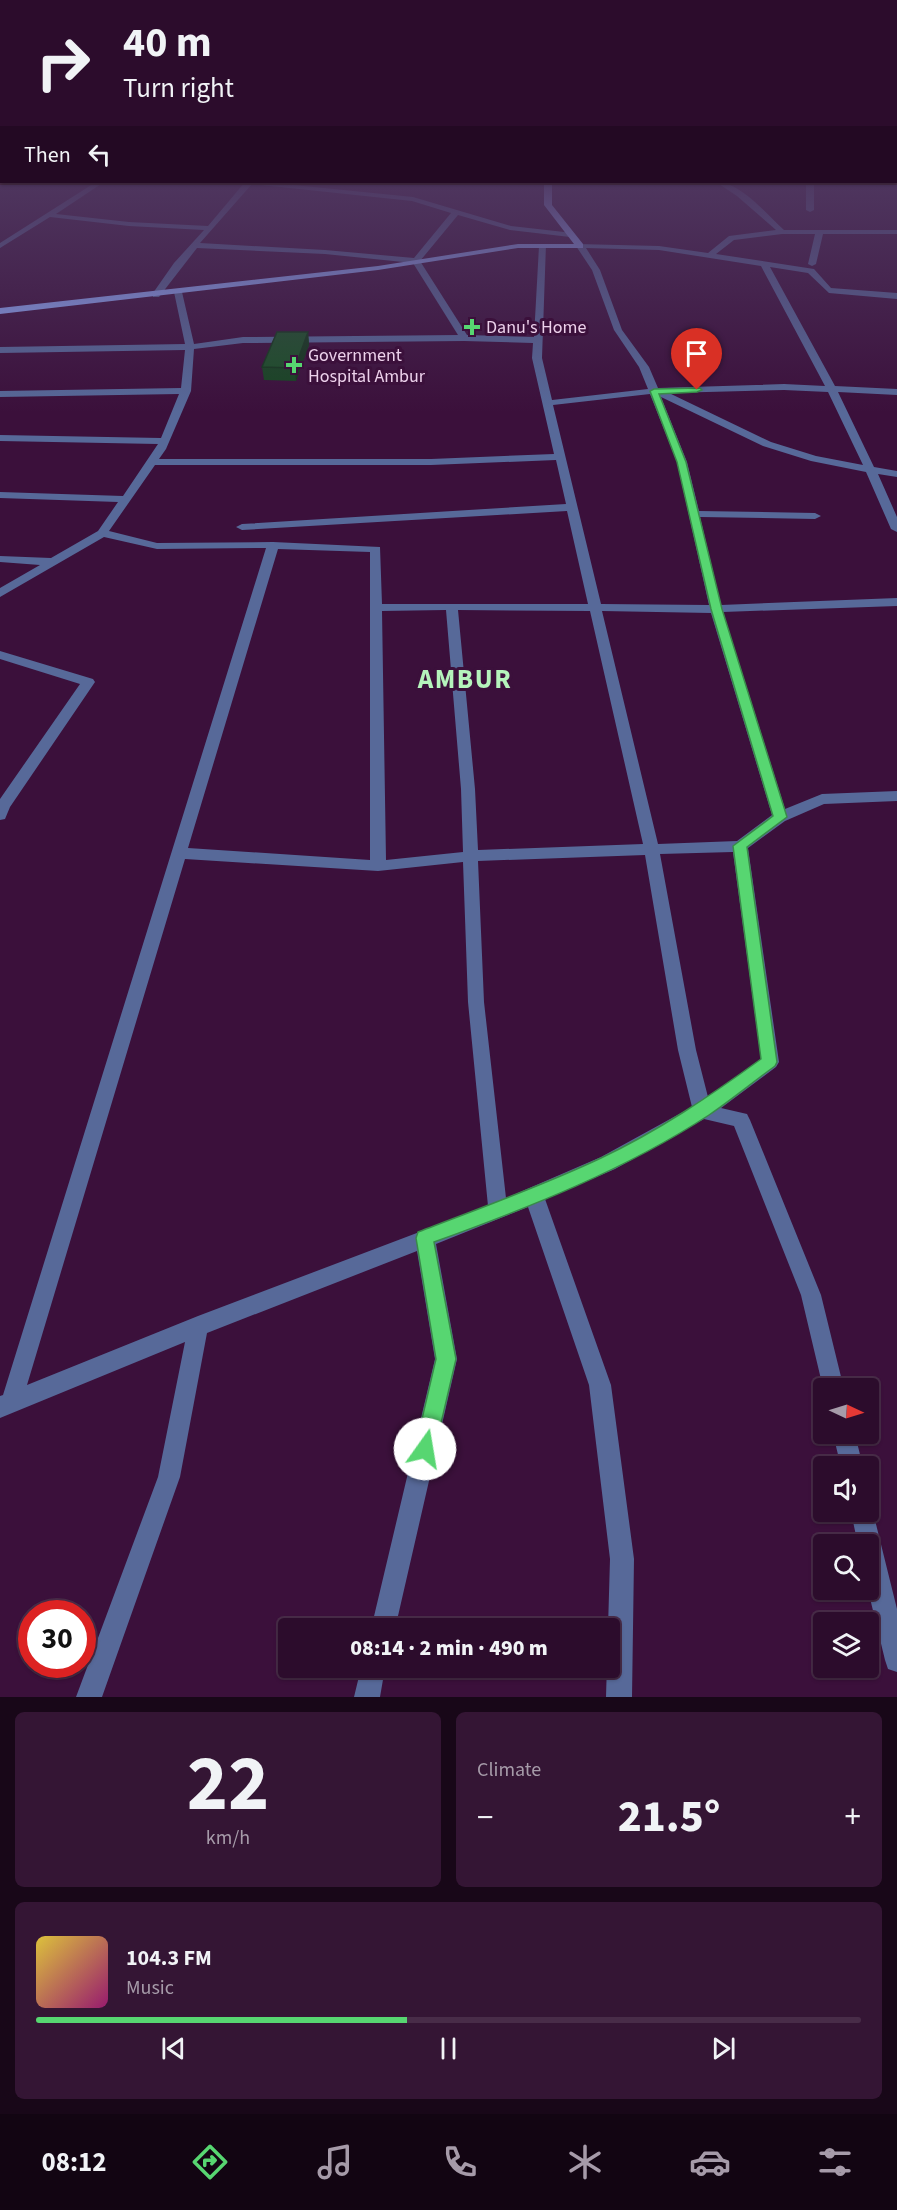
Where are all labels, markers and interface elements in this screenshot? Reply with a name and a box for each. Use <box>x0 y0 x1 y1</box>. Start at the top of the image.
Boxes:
text: 40 m <box>123 13 212 73</box>
icon: right <box>24 24 102 102</box>
text: Turn right <box>123 69 234 108</box>
icon: left <box>83 138 116 171</box>
text: Then <box>24 139 71 171</box>
place label: Danu's Home <box>486 315 586 340</box>
marker: Danu's Home <box>463 318 481 336</box>
pin <box>671 328 722 390</box>
icon: arrive <box>680 337 713 370</box>
place label: Government Hospital Ambur <box>308 343 426 389</box>
marker: Government Hospital Ambur <box>285 356 303 374</box>
district label: AMBUR <box>417 660 512 699</box>
north arrow <box>813 1378 879 1444</box>
map controls <box>813 1378 879 1678</box>
position arrow <box>393 1417 457 1481</box>
button: sound <box>813 1456 879 1522</box>
button: search <box>813 1534 879 1600</box>
speed limit sign: 30 <box>18 1600 96 1678</box>
button: layers <box>813 1612 879 1678</box>
text: 08:14 · 2 min · 490 m <box>350 1632 548 1664</box>
text: 22 <box>187 1729 269 1840</box>
text: Climate <box>477 1756 541 1784</box>
text: 21.5° <box>618 1785 720 1849</box>
text: − <box>477 1794 493 1841</box>
text: + <box>845 1794 861 1841</box>
text: km/h <box>206 1824 250 1852</box>
text: 104.3 FM <box>126 1942 212 1974</box>
text: Music <box>126 1974 174 2002</box>
icon: previous <box>157 2032 190 2065</box>
icon: pause <box>432 2032 465 2065</box>
icon: next <box>707 2032 740 2065</box>
icon: directions <box>189 2141 231 2183</box>
icon: music <box>314 2141 356 2183</box>
icon: phone <box>439 2141 481 2183</box>
icon: climate <box>564 2141 606 2183</box>
icon: car <box>689 2141 731 2183</box>
icon: filters <box>814 2141 856 2183</box>
text: 08:12 <box>41 2143 107 2182</box>

